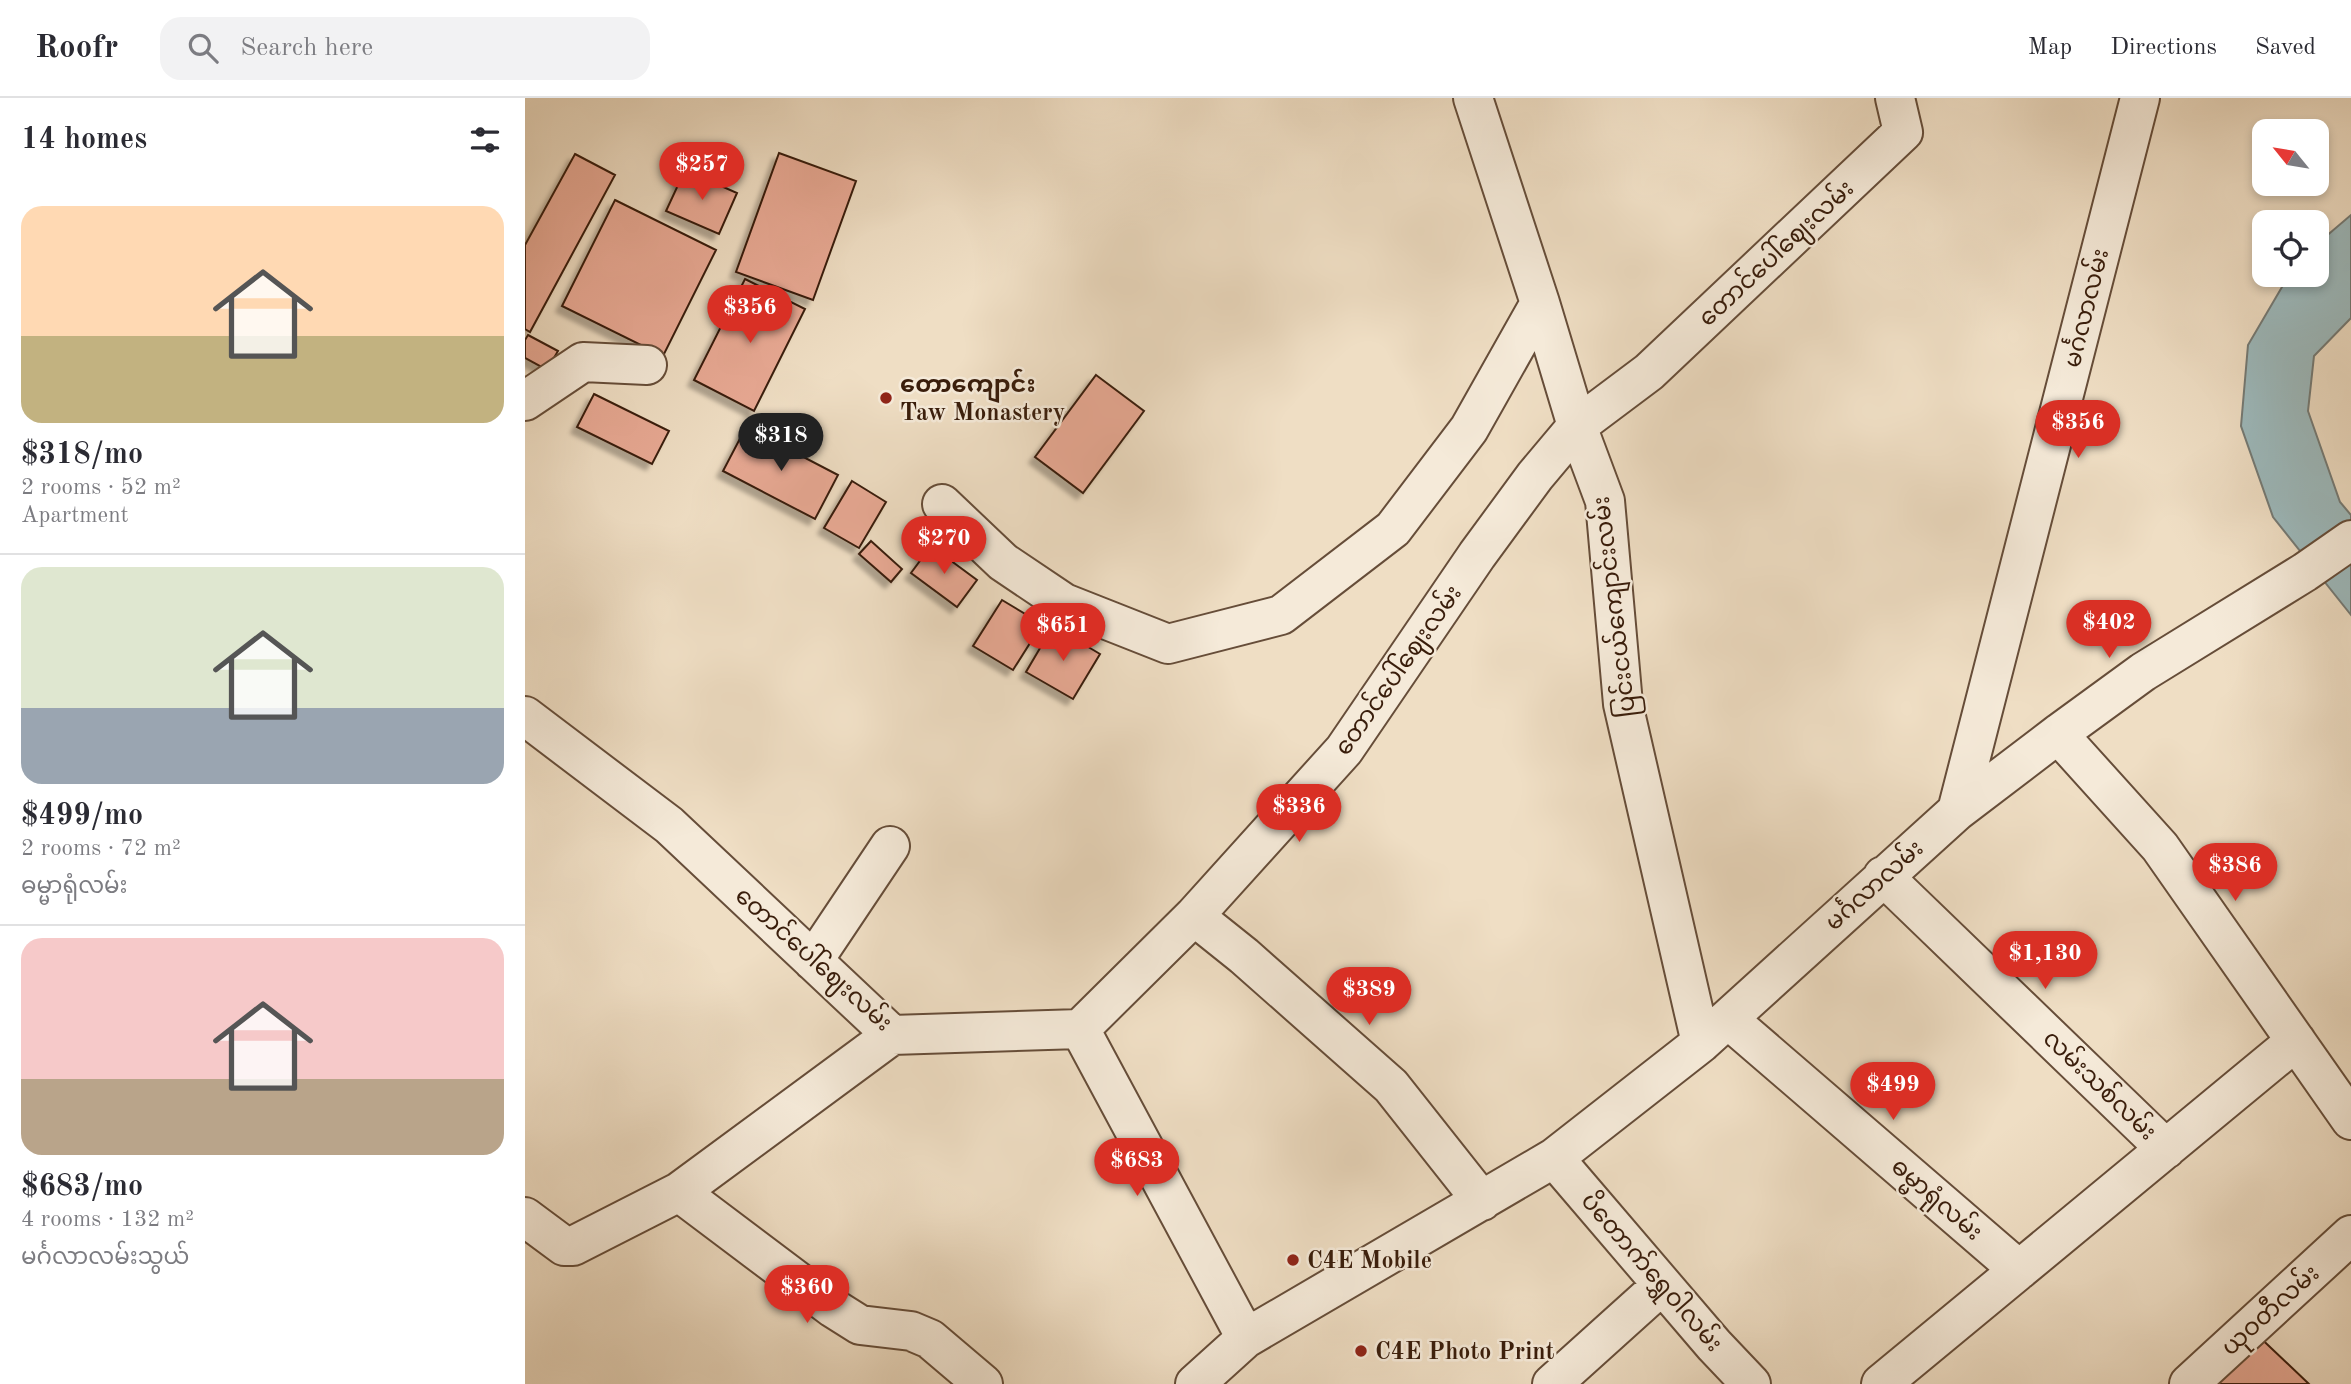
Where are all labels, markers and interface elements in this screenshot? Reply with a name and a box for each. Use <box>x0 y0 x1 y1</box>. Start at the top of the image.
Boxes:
search box <box>160 17 650 80</box>
icon: search <box>184 29 222 67</box>
text: Roofr <box>35 32 118 65</box>
text: Search here <box>240 35 373 61</box>
text: Map <box>2028 36 2072 60</box>
text: Directions <box>2110 36 2217 60</box>
text: Saved <box>2255 36 2316 60</box>
north arrow <box>2252 119 2329 196</box>
map controls <box>2252 119 2329 287</box>
icon: filters <box>466 121 504 159</box>
text: 14 homes <box>21 125 147 155</box>
pin: $257 <box>661 142 743 202</box>
text: $257 <box>675 153 729 176</box>
street label: တောင်ပေါ်ဈေးလမ်း <box>1691 173 1863 336</box>
button: locate <box>2252 210 2329 287</box>
street label: မင်္ဂလာလမ်း <box>2056 245 2114 370</box>
icon: home <box>200 251 326 377</box>
pin: $356 <box>709 286 791 345</box>
text: $356 <box>723 296 777 319</box>
place label: တောကျောင်း Taw Monastery <box>900 368 1065 426</box>
marker: တောကျောင်း Taw Monastery <box>878 390 894 406</box>
pin: $356 <box>2037 400 2119 460</box>
text: $356 <box>2051 411 2105 434</box>
pin: $318 <box>740 414 822 473</box>
text: $318 <box>754 424 808 447</box>
text: $318/mo <box>21 440 143 470</box>
text: 2 rooms · 52 m² <box>21 476 181 499</box>
street label: ပြင်းငယ်ကျောင်းလမ်း <box>1585 494 1646 719</box>
text: Apartment <box>21 504 129 527</box>
pin: $270 <box>903 517 985 576</box>
text: $270 <box>917 527 971 550</box>
street label: တောင်ပေါ်ဈေးလမ်း <box>1327 578 1471 763</box>
pin: $402 <box>2068 601 2150 660</box>
pin: $651 <box>1022 603 1104 663</box>
text: $402 <box>2082 611 2136 634</box>
icon: home <box>200 612 326 738</box>
text: $651 <box>1036 614 1090 637</box>
pin: $336 <box>1258 784 1340 844</box>
text: $336 <box>1272 795 1326 818</box>
text: $499/mo <box>21 801 143 831</box>
street label: မင်္ဂလာလမ်း <box>1818 832 1929 936</box>
text: 2 rooms · 72 m² <box>21 837 181 860</box>
pin: $386 <box>2194 844 2276 903</box>
text: $386 <box>2208 854 2262 877</box>
text: ဓမ္မာရုံလမ်း <box>21 875 128 898</box>
street label: တောင်ပေါ်ဈေးလမ်း <box>726 880 900 1040</box>
pin: $1,130 <box>1988 932 2102 991</box>
text: $1,130 <box>2008 942 2082 965</box>
pin: $389 <box>1328 968 1410 1027</box>
text: $389 <box>1342 978 1396 1001</box>
icon: home <box>200 983 326 1109</box>
street label: လမ်းသစ်လမ်း <box>2038 1023 2164 1146</box>
pin: $499 <box>1852 1062 1934 1122</box>
text: $499 <box>1866 1073 1920 1096</box>
pin: $683 <box>1096 1138 1178 1198</box>
text: $683 <box>1110 1149 1164 1172</box>
street label: ဓမ္မာရုံလမ်း <box>1882 1150 1989 1250</box>
text: $683/mo <box>21 1172 143 1202</box>
street label: ပိတောက်ရွှေဝါလမ်း <box>1572 1185 1730 1360</box>
text: 4 rooms · 132 m² <box>21 1208 194 1231</box>
text: မင်္ဂလာလမ်းသွယ် <box>21 1246 190 1269</box>
place label: C4E Mobile <box>1307 1250 1432 1274</box>
marker: C4E Mobile <box>1285 1252 1301 1268</box>
street label: ယုဝတီလမ်း <box>2214 1257 2328 1365</box>
pin: $360 <box>766 1266 848 1325</box>
text: $360 <box>780 1276 834 1299</box>
place label: C4E Photo Print <box>1375 1341 1555 1365</box>
marker: C4E Photo Print <box>1353 1343 1369 1359</box>

